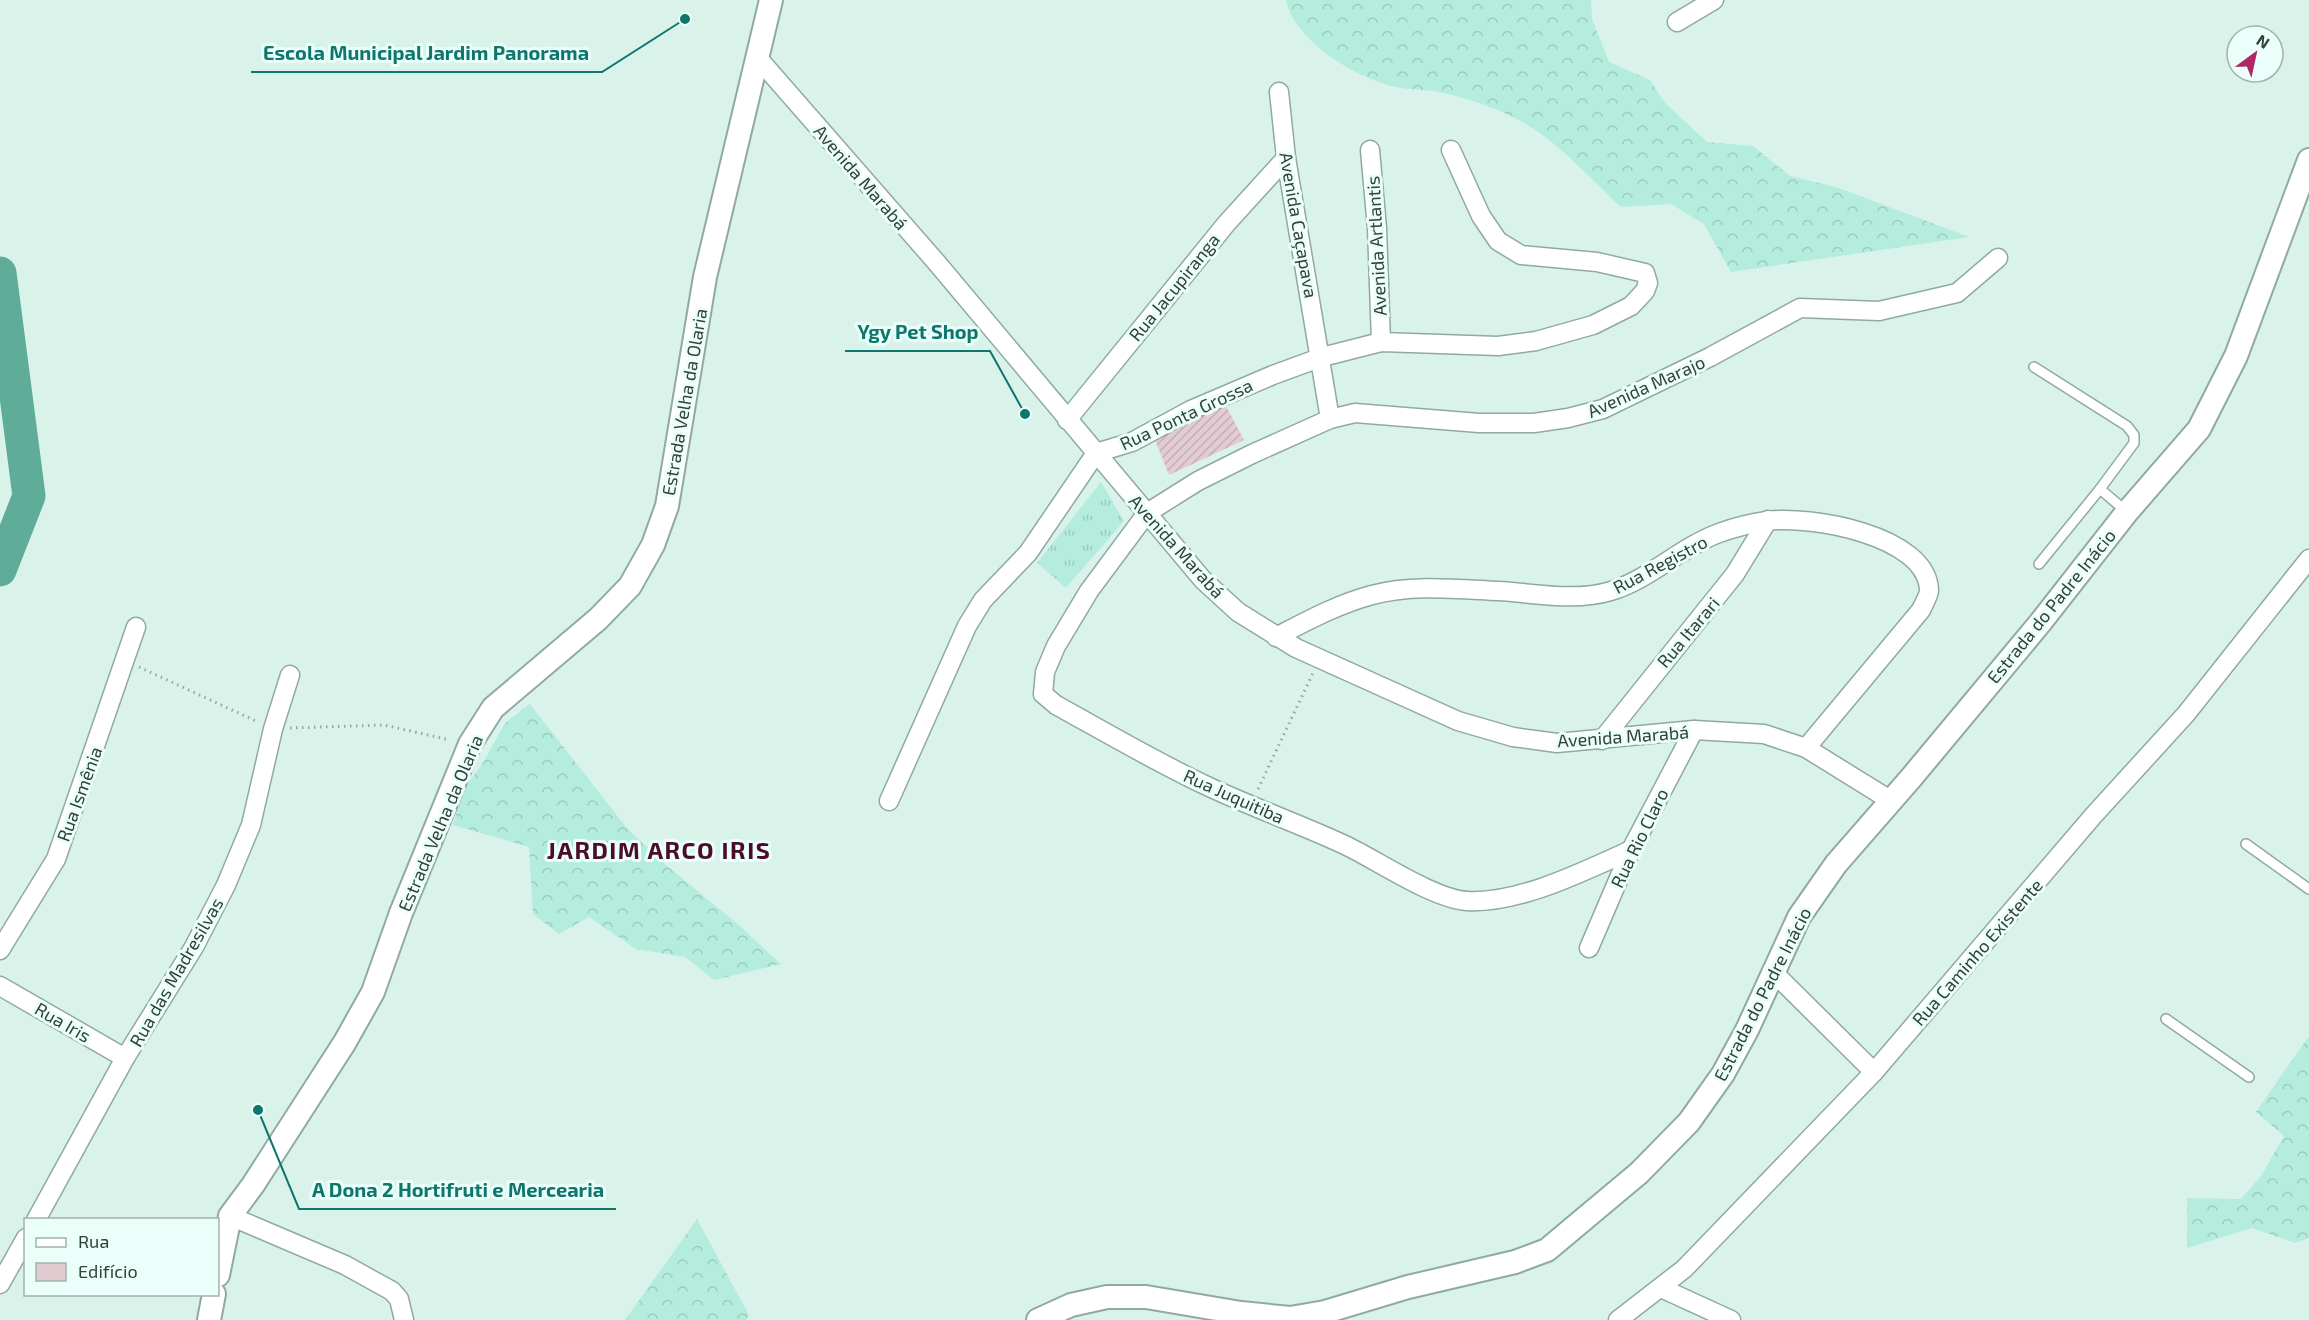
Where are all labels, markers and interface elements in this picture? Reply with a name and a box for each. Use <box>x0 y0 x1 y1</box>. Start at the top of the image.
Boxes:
north arrow <box>2225 24 2285 84</box>
text: N <box>2253 30 2273 52</box>
callout: Escola Municipal Jardim Panorama <box>251 34 602 72</box>
text: Escola Municipal Jardim Panorama <box>263 40 589 64</box>
street label: Avenida Marabá <box>809 120 913 234</box>
street label: Avenida Caçapava <box>1274 150 1323 300</box>
street label: Avenida Artlantis <box>1361 175 1391 317</box>
street label: Rua Jacupiranga <box>1124 229 1224 345</box>
street label: Estrada Velha da Olaria <box>657 307 711 497</box>
callout: Ygy Pet Shop <box>845 313 990 351</box>
text: Ygy Pet Shop <box>857 319 979 344</box>
street label: Avenida Marajo <box>1584 350 1708 422</box>
street label: Rua Ponta Grossa <box>1116 374 1256 454</box>
street label: Avenida Marabá <box>1125 490 1229 602</box>
street label: Estrada do Padre Inácio <box>1982 525 2120 687</box>
street label: Rua Registro <box>1609 530 1711 598</box>
street label: Rua Itarari <box>1652 592 1724 672</box>
street label: Avenida Marabá <box>1556 720 1690 752</box>
street label: Estrada Velha da Olaria <box>393 731 487 915</box>
street label: Rua Ismênia <box>52 744 106 844</box>
street label: Rua Juquitiba <box>1180 764 1288 828</box>
street label: Rua Rio Claro <box>1605 785 1673 891</box>
district label: JARDIM ARCO IRIS <box>547 835 771 864</box>
street label: Rua Caminho Existente <box>1907 874 2047 1030</box>
street label: Rua das Madresilvas <box>124 894 228 1050</box>
street label: Estrada do Padre Inácio <box>1709 904 1815 1084</box>
street label: Rua Iris <box>31 997 95 1047</box>
callout: A Dona 2 Hortifruti e Mercearia <box>299 1171 616 1209</box>
text: A Dona 2 Hortifruti e Mercearia <box>312 1177 604 1201</box>
legend <box>24 1218 219 1296</box>
text: Rua <box>78 1230 109 1252</box>
text: Edifício <box>78 1260 138 1282</box>

